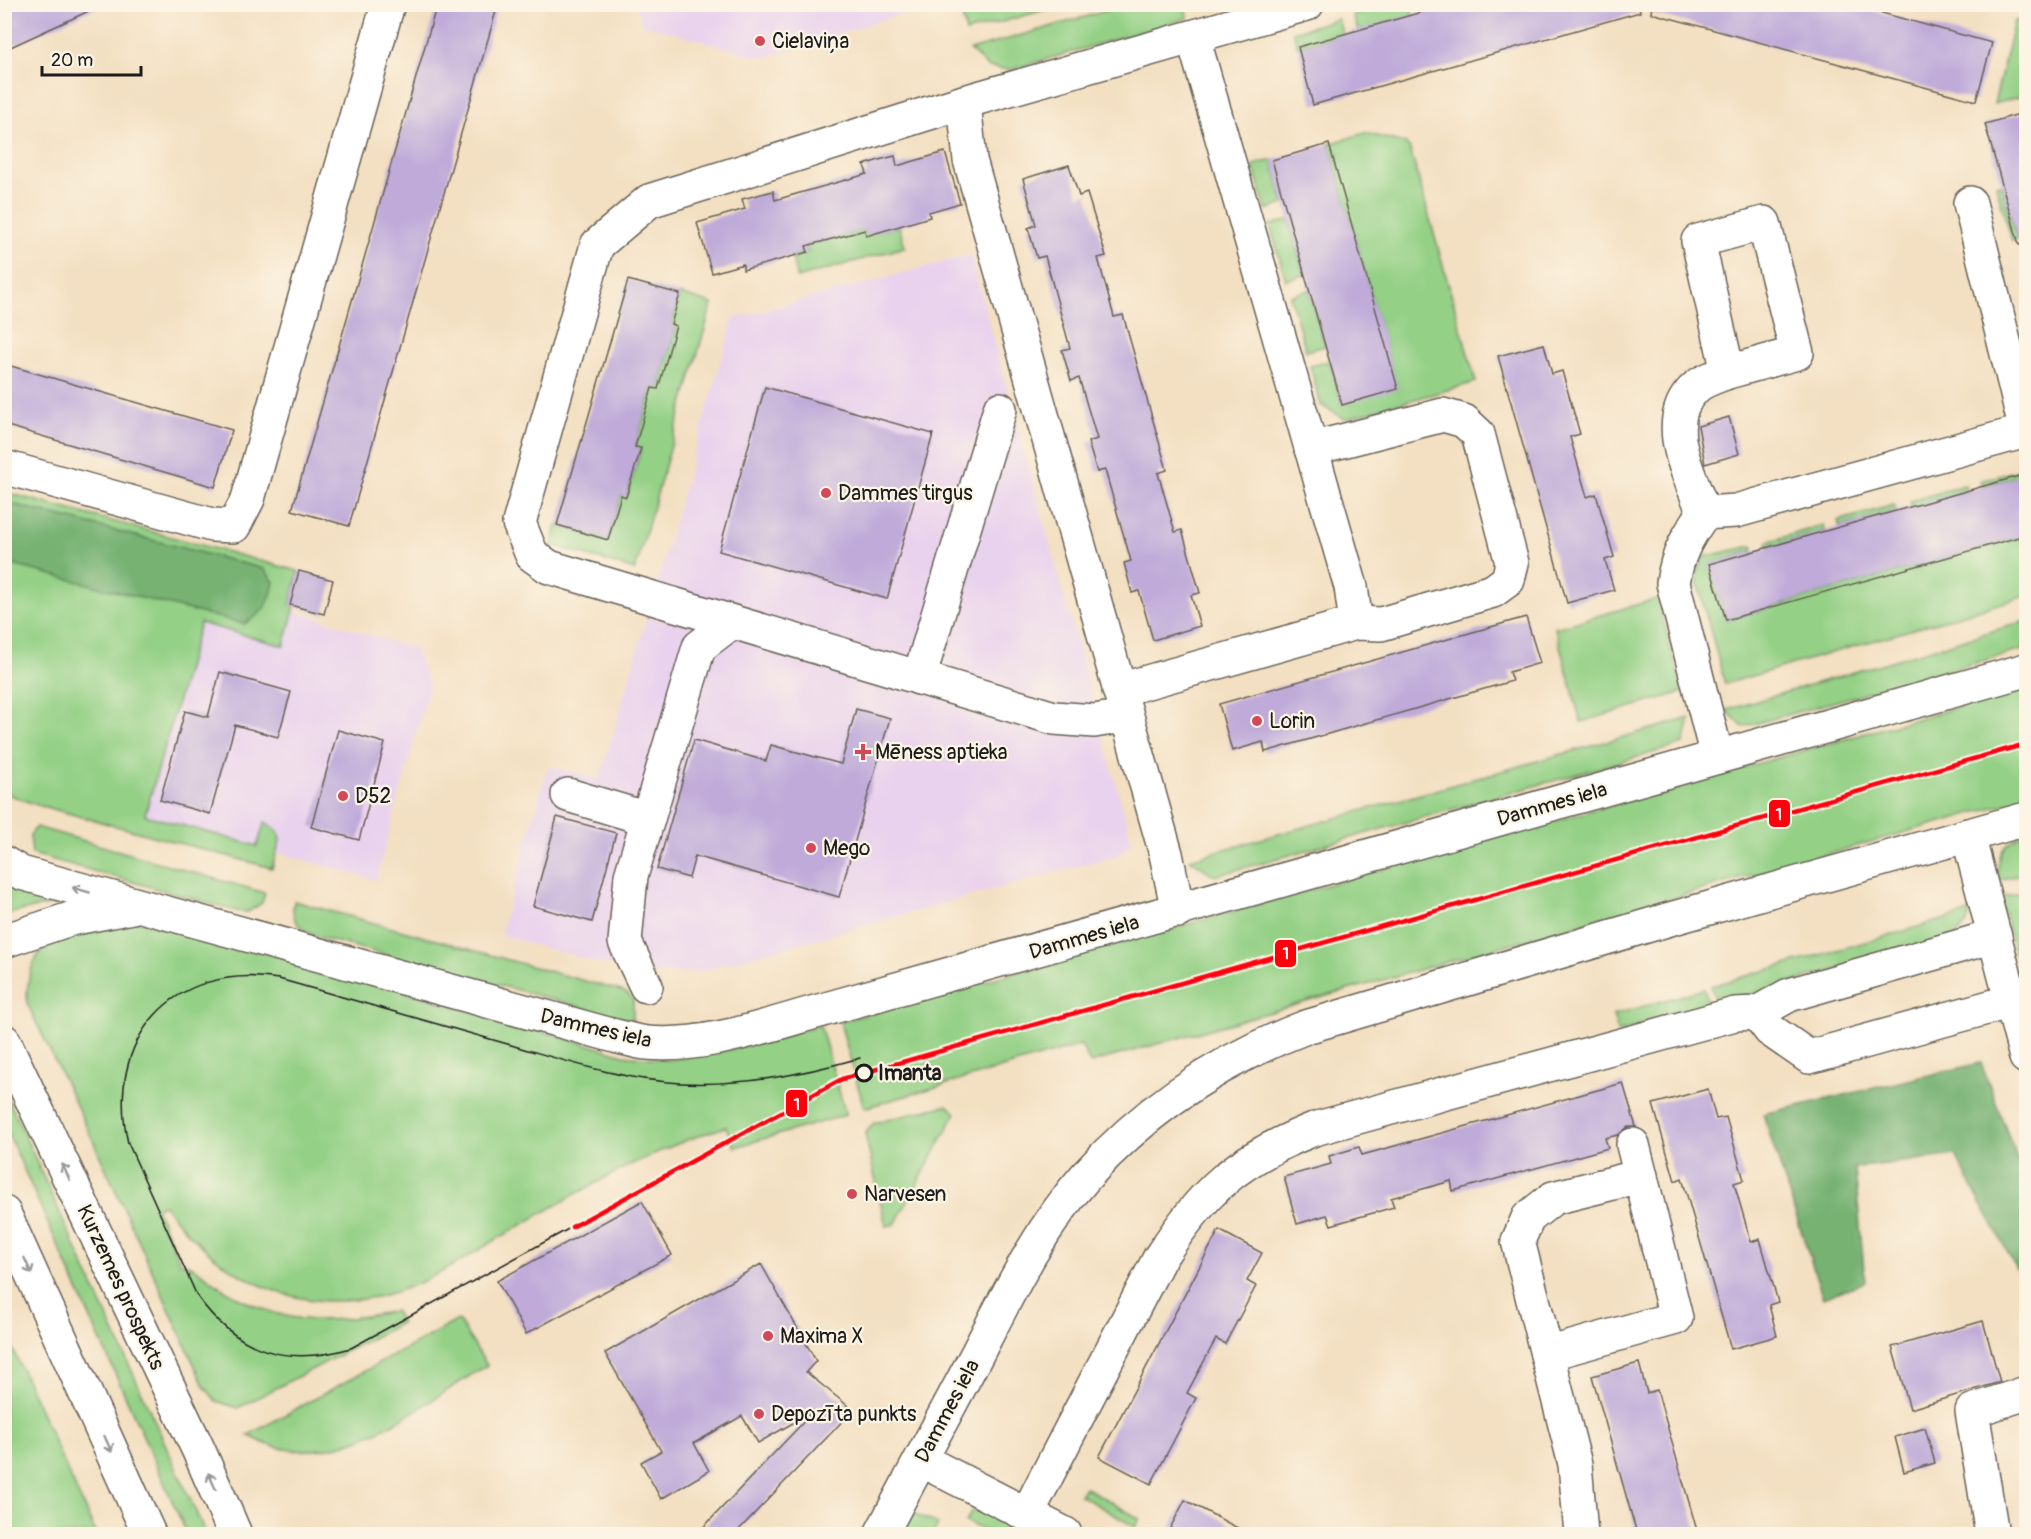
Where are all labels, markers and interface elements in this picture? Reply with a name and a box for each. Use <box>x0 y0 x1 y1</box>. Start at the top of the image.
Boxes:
place label: Cielaviņa <box>772 28 849 55</box>
marker: Cielaviņa <box>753 34 767 48</box>
scale bar <box>42 39 141 77</box>
text: 20 m <box>51 49 93 72</box>
place label: Dammes tirgus <box>838 480 973 507</box>
marker: Dammes tirgus <box>819 486 833 500</box>
place label: Lorin <box>1269 708 1315 735</box>
marker: Lorin <box>1250 714 1264 728</box>
place label: Mēness aptieka <box>875 739 1008 766</box>
marker: Mēness aptieka <box>856 745 870 759</box>
street label: Dammes iela <box>1494 776 1610 833</box>
place label: D52 <box>355 783 391 810</box>
marker: D52 <box>336 789 350 803</box>
line badge: 1 <box>1768 799 1791 828</box>
text: 1 <box>1776 805 1782 825</box>
place label: Mego <box>823 835 870 862</box>
marker: Mego <box>804 841 818 855</box>
one-way arrow <box>72 884 91 895</box>
street label: Dammes iela <box>1026 909 1142 966</box>
line badge: 1 <box>1274 939 1297 968</box>
text: 1 <box>1283 944 1289 964</box>
street label: Dammes iela <box>538 1003 654 1054</box>
place label: Imanta <box>878 1060 942 1087</box>
marker: Imanta <box>855 1064 873 1082</box>
line badge: 1 <box>785 1089 808 1118</box>
text: 1 <box>794 1095 800 1115</box>
one-way arrow <box>59 1163 71 1181</box>
place label: Narvesen <box>864 1181 946 1208</box>
marker: Narvesen <box>845 1187 859 1201</box>
street label: Kurzemes prospekts <box>70 1200 171 1375</box>
one-way arrow <box>23 1257 35 1275</box>
place label: Maxima X <box>780 1323 864 1350</box>
marker: Maxima X <box>761 1329 775 1343</box>
street label: Dammes iela <box>909 1355 986 1468</box>
place label: Depozīta punkts <box>771 1401 917 1428</box>
marker: Depozīta punkts <box>752 1407 766 1421</box>
one-way arrow <box>103 1435 115 1453</box>
one-way arrow <box>205 1472 216 1490</box>

